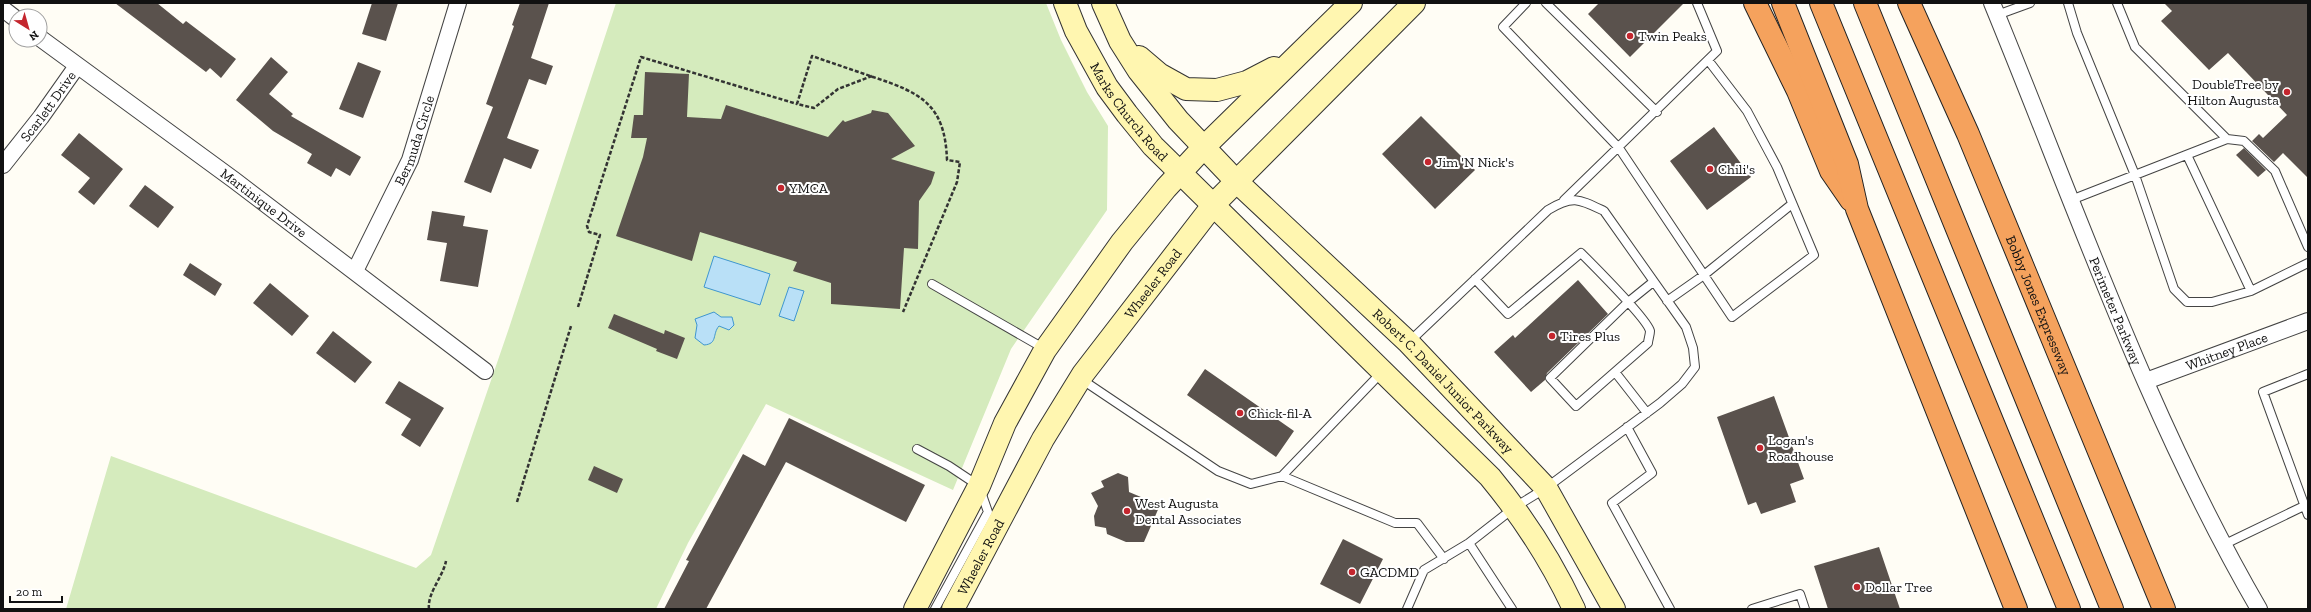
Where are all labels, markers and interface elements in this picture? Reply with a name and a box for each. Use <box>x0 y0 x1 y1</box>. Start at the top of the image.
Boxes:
north arrow <box>8 8 48 48</box>
text: N <box>26 28 41 44</box>
place label: Twin Peaks <box>1638 28 1707 45</box>
marker: Twin Peaks <box>1625 31 1635 41</box>
street label: Marks Church Road <box>1087 59 1172 165</box>
street label: Scarlett Drive <box>16 67 80 145</box>
place label: DoubleTree by Hilton Augusta <box>2187 76 2280 109</box>
marker: DoubleTree by Hilton Augusta <box>2282 87 2292 97</box>
street label: Bermuda Circle <box>390 93 438 188</box>
place label: Jim 'N Nick's <box>1436 154 1514 171</box>
marker: Jim 'N Nick's <box>1423 157 1433 167</box>
place label: Chili's <box>1718 161 1755 178</box>
marker: Chili's <box>1705 164 1715 174</box>
street label: Martinique Drive <box>217 165 311 241</box>
place label: YMCA <box>788 180 829 197</box>
marker: YMCA <box>776 183 786 193</box>
street label: Bobby Jones Expressway <box>2002 233 2075 378</box>
street label: Wheeler Road <box>1121 245 1185 322</box>
street label: Perimeter Parkway <box>2086 254 2146 369</box>
street label: Robert C. Daniel Junior Parkway <box>1369 305 1518 457</box>
place label: Tires Plus <box>1560 328 1620 345</box>
street label: Whitney Place <box>2183 328 2270 374</box>
marker: Tires Plus <box>1547 331 1557 341</box>
place label: Chick-fil-A <box>1248 405 1313 422</box>
marker: Chick-fil-A <box>1235 408 1245 418</box>
place label: Logan's Roadhouse <box>1768 432 1834 465</box>
marker: Logan's Roadhouse <box>1755 443 1765 453</box>
place label: West Augusta Dental Associates <box>1135 495 1241 528</box>
marker: West Augusta Dental Associates <box>1122 506 1132 516</box>
street label: Wheeler Road <box>954 516 1008 598</box>
place label: GACDMD <box>1360 564 1419 581</box>
marker: GACDMD <box>1347 567 1357 577</box>
scale bar <box>10 578 62 604</box>
place label: Dollar Tree <box>1865 579 1933 596</box>
marker: Dollar Tree <box>1852 582 1862 592</box>
text: 20 m <box>16 585 43 599</box>

